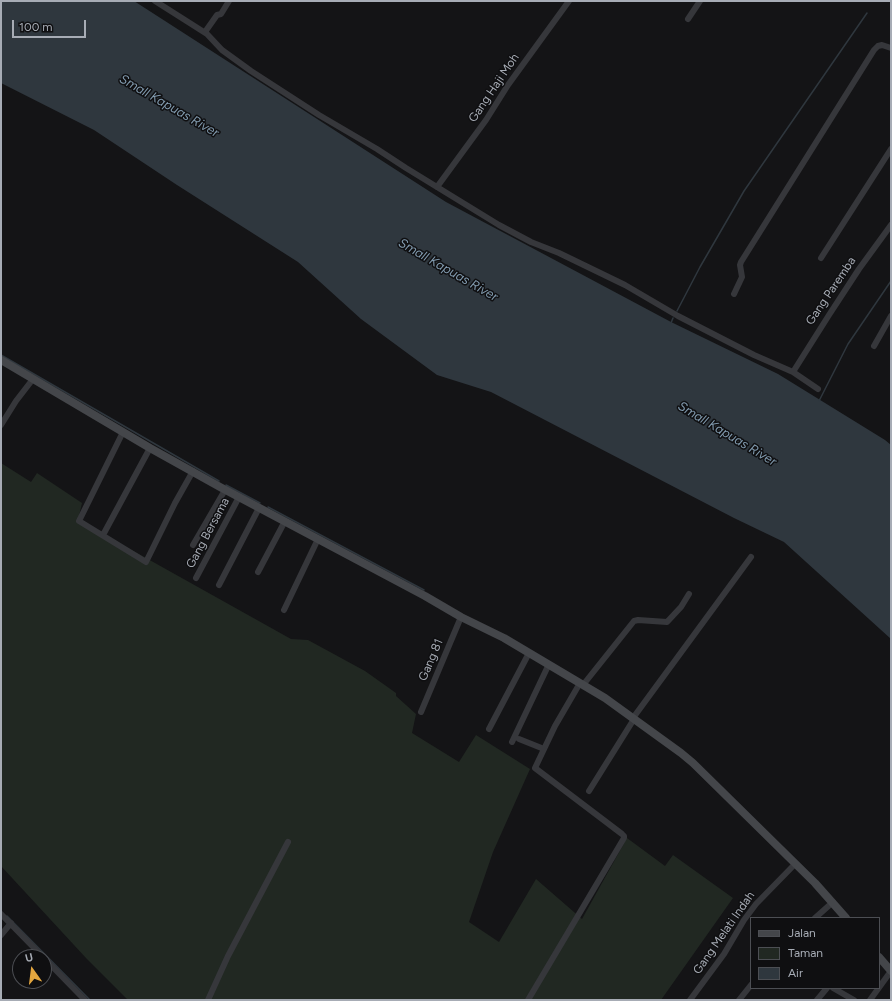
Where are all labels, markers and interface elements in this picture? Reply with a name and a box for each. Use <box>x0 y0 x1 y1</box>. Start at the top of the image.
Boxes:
scale bar <box>14 12 88 38</box>
text: 100 m <box>19 20 53 34</box>
street label: Gang Haji Moh <box>466 51 522 125</box>
water label: Small Kapuas River <box>116 71 222 141</box>
water label: Small Kapuas River <box>395 235 501 305</box>
street label: Gang Paremba <box>803 254 859 328</box>
water label: Small Kapuas River <box>675 398 779 470</box>
street label: Gang Bersama <box>183 495 233 571</box>
street label: Gang 81 <box>416 637 446 683</box>
street label: Gang Melati Indah <box>690 889 758 977</box>
legend <box>750 917 880 989</box>
text: Jalan <box>788 926 816 940</box>
text: Taman <box>788 946 823 960</box>
north arrow <box>12 949 52 989</box>
text: U <box>24 951 35 965</box>
text: Air <box>788 966 803 980</box>

